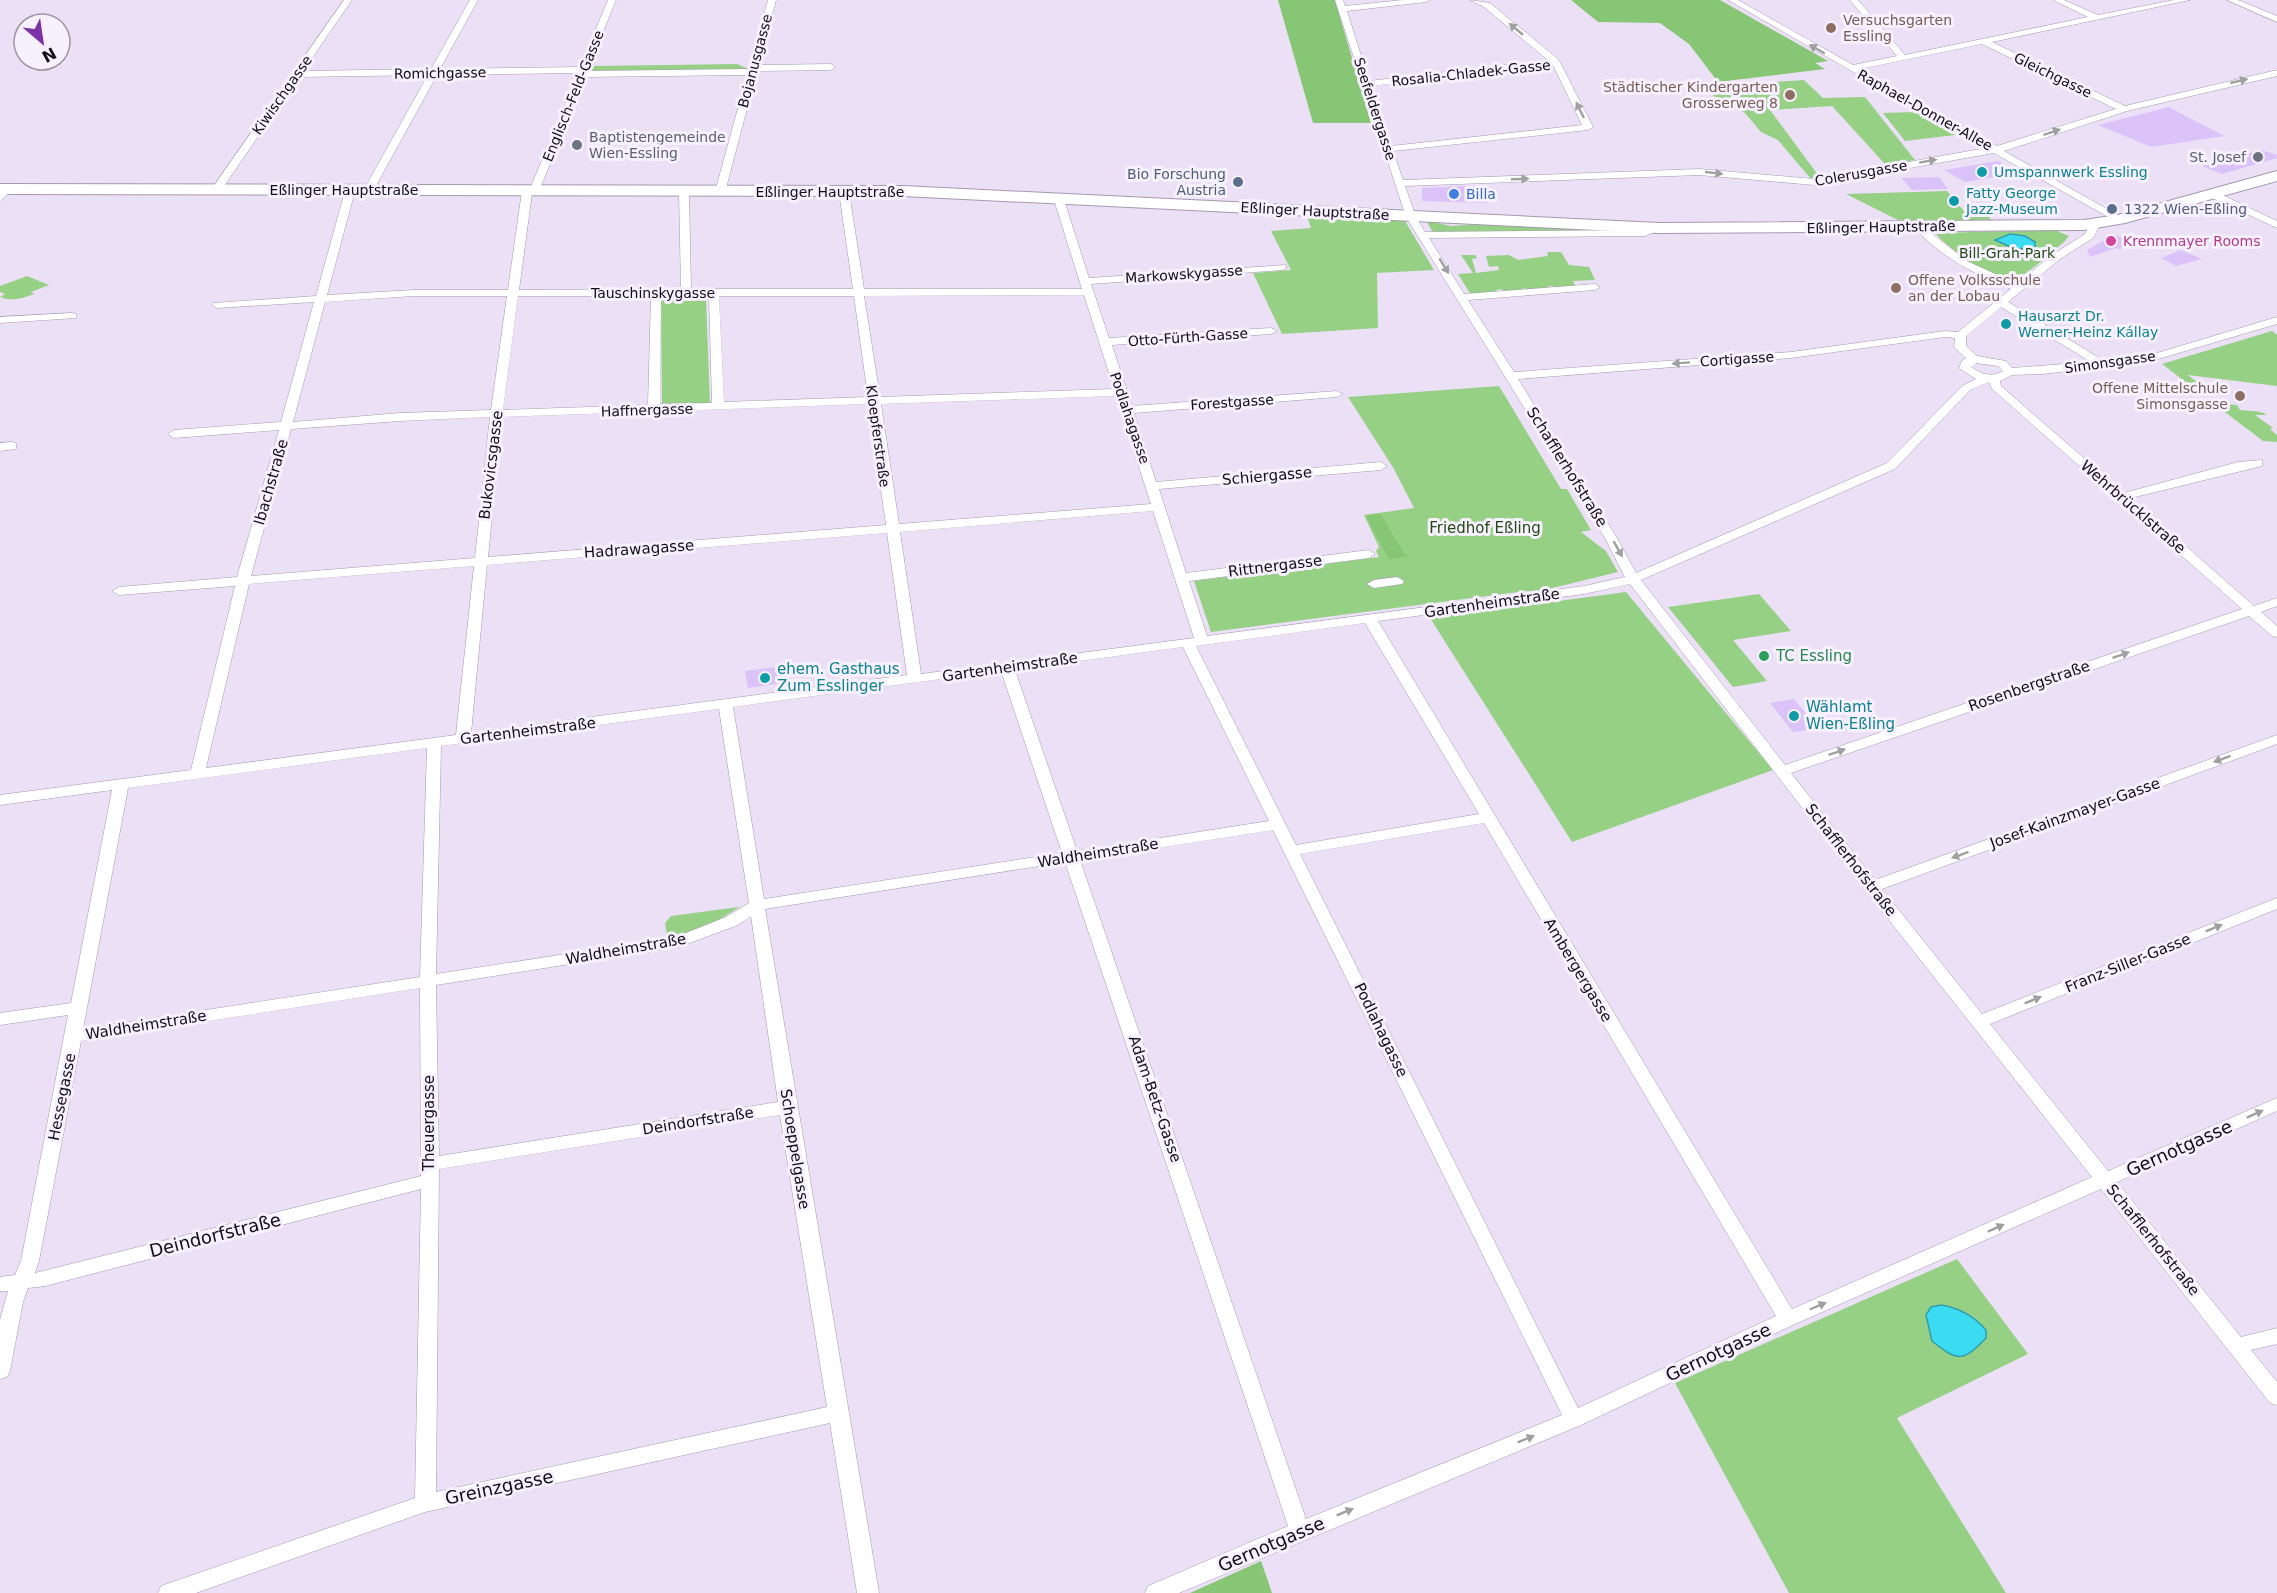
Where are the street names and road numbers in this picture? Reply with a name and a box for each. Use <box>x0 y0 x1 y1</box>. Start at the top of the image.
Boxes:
street label: Bojanusgasse <box>735 12 775 110</box>
street label: Englisch-Feld-Gasse <box>539 28 607 164</box>
street label: Gleichgasse <box>2012 49 2094 101</box>
street label: Kiwischgasse <box>249 52 315 138</box>
street label: Seefeldergasse <box>1351 56 1399 162</box>
street label: Rosalia-Chladek-Gasse <box>1391 57 1551 89</box>
street label: Romichgasse <box>394 64 486 82</box>
street label: Raphael-Donner-Allee <box>1855 66 1995 154</box>
street label: Colerusgasse <box>1814 157 1908 189</box>
street label: Eßlinger Hauptstraße <box>270 182 418 198</box>
street label: Eßlinger Hauptstraße <box>756 184 904 200</box>
street label: Eßlinger Hauptstraße <box>1240 199 1390 223</box>
street label: Eßlinger Hauptstraße <box>1806 218 1956 236</box>
street label: Markowskygasse <box>1125 262 1243 286</box>
street label: Tauschinskygasse <box>590 285 715 301</box>
street label: Otto-Fürth-Gasse <box>1127 325 1249 349</box>
street label: Cortigasse <box>1699 348 1775 370</box>
street label: Simonsgasse <box>2063 348 2157 376</box>
street label: Podlahagasse <box>1107 370 1153 466</box>
street label: Kloepferstraße <box>863 384 893 488</box>
street label: Forestgasse <box>1190 391 1274 413</box>
street label: Haffnergasse <box>601 400 693 420</box>
street label: Schafflerhofstraße <box>1523 404 1611 530</box>
street label: Bukovicsgasse <box>475 409 507 521</box>
street label: Ibachstraße <box>250 437 292 527</box>
street label: Wehrbrücklstraße <box>2077 457 2189 557</box>
street label: Schiergasse <box>1221 463 1313 489</box>
street label: Hadrawagasse <box>583 536 695 562</box>
street label: Rittnergasse <box>1227 551 1323 581</box>
street label: Gartenheimstraße <box>1423 585 1561 621</box>
street label: Gartenheimstraße <box>941 649 1079 685</box>
street label: Rosenbergstraße <box>1966 657 2092 715</box>
street label: Gartenheimstraße <box>459 714 597 748</box>
street label: Josef-Kainzmayer-Gasse <box>1987 774 2162 853</box>
street label: Schafflerhofstraße <box>1801 800 1901 920</box>
street label: Waldheimstraße <box>1036 835 1160 871</box>
street label: Ambergergasse <box>1540 915 1616 1025</box>
street label: Waldheimstraße <box>564 930 688 968</box>
street label: Franz-Siller-Gasse <box>2063 930 2193 996</box>
street label: Podlahagasse <box>1350 980 1412 1080</box>
street label: Waldheimstraße <box>84 1007 208 1043</box>
street label: Adam-Betz-Gasse <box>1125 1033 1185 1165</box>
street label: Hessegasse <box>45 1052 79 1142</box>
street label: Theuergasse <box>420 1075 438 1172</box>
street label: Schoeppelgasse <box>777 1087 813 1211</box>
street label: Deindorfstraße <box>641 1103 755 1139</box>
street label: Gernotgasse <box>2123 1115 2235 1181</box>
street label: Schafflerhofstraße <box>2103 1181 2203 1299</box>
street label: Deindorfstraße <box>147 1209 283 1261</box>
street label: Gernotgasse <box>1662 1318 1774 1386</box>
street label: Greinzgasse <box>443 1465 555 1509</box>
street label: Gernotgasse <box>1214 1512 1328 1576</box>

